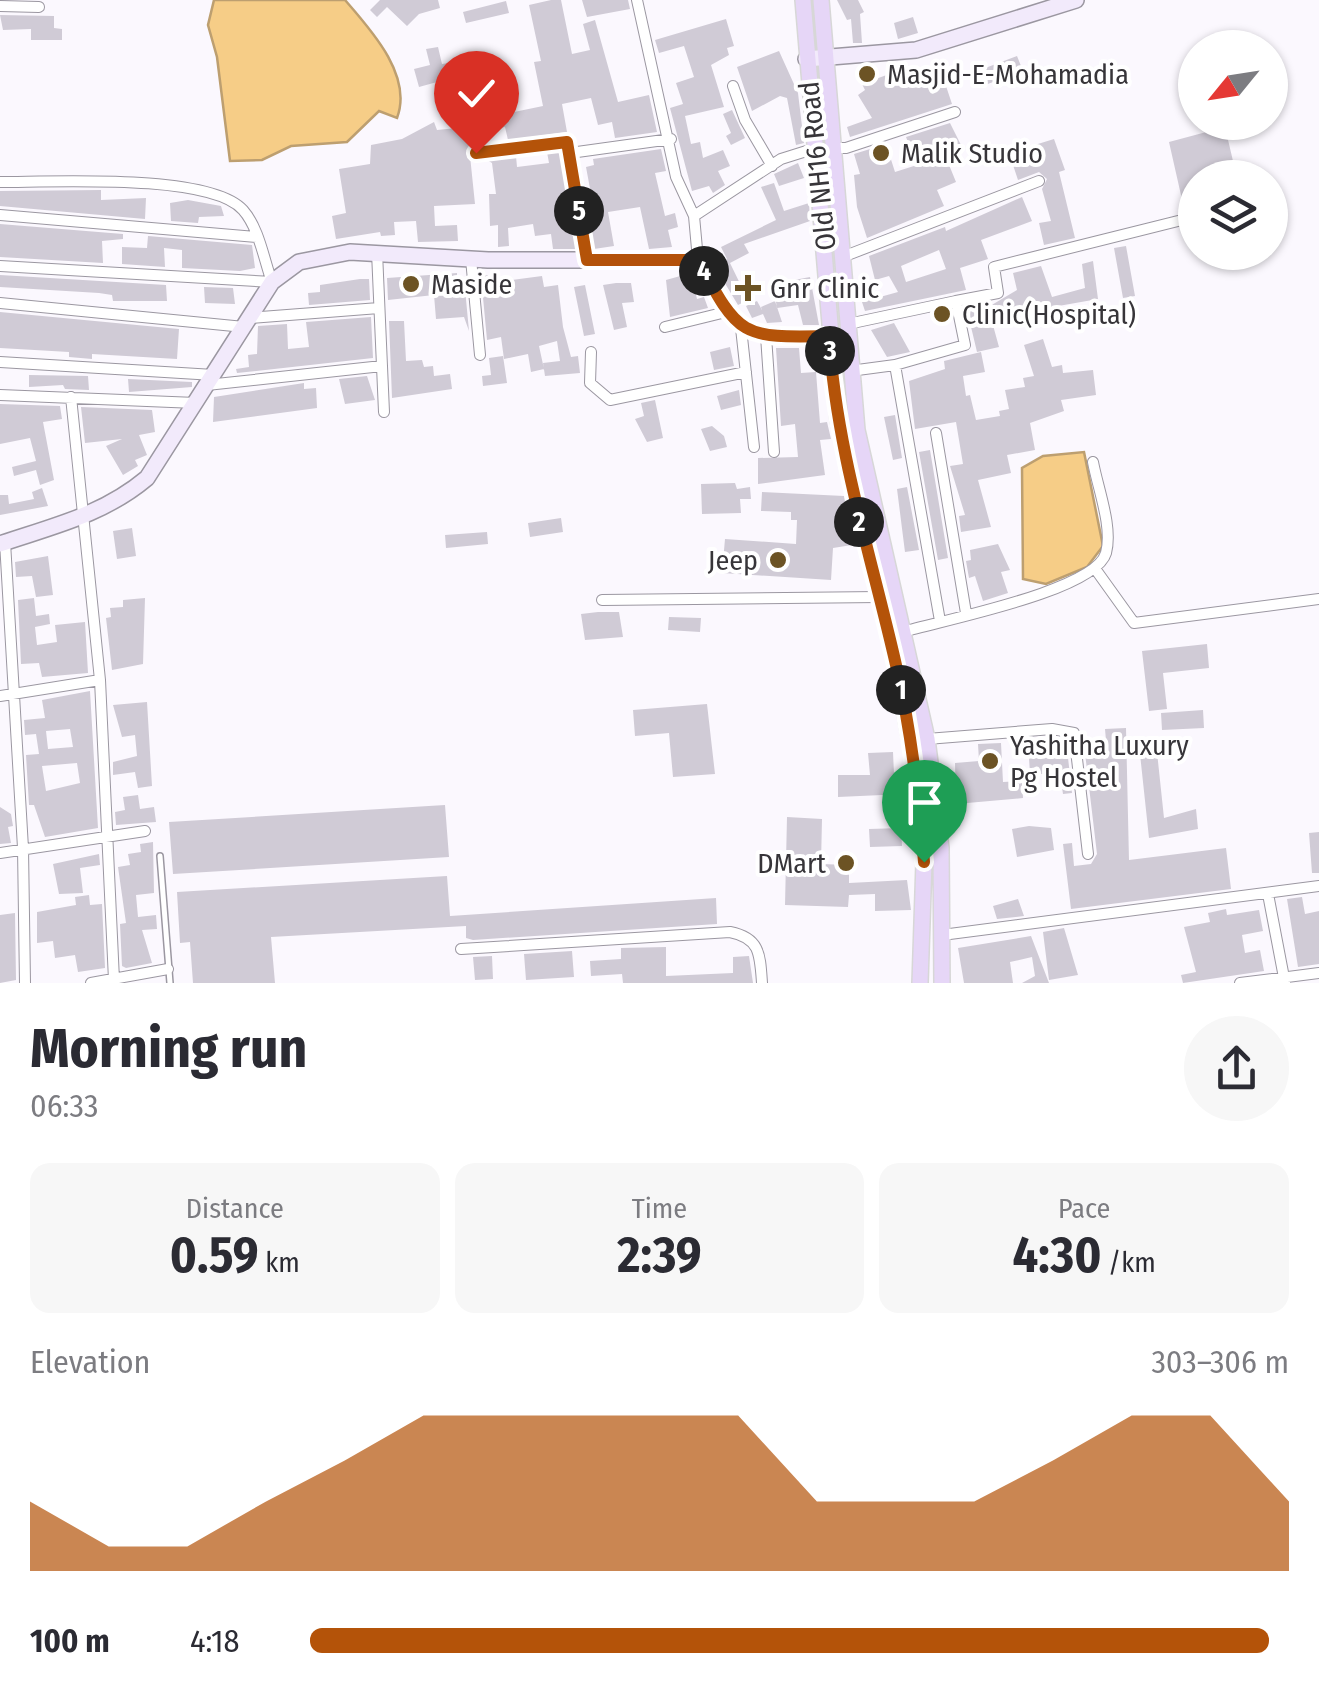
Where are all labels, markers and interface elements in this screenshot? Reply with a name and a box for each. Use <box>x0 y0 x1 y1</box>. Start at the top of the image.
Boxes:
north arrow <box>1178 30 1288 140</box>
map controls <box>1178 30 1288 270</box>
pin <box>434 51 519 154</box>
place label: Masjid-E-Mohamadia <box>887 58 1129 91</box>
marker: Masjid-E-Mohamadia <box>856 63 878 85</box>
icon: check <box>449 66 504 121</box>
street label: Old NH16 Road <box>792 80 843 252</box>
place label: Malik Studio <box>901 137 1043 170</box>
marker: Malik Studio <box>870 142 892 164</box>
button: layers <box>1178 160 1288 270</box>
pin: 5 <box>554 186 604 236</box>
text: 5 <box>572 194 586 227</box>
pin: 4 <box>679 246 729 296</box>
text: 4 <box>697 254 711 287</box>
place label: Maside <box>431 268 512 301</box>
place label: Gnr Clinic <box>770 272 879 305</box>
marker: Maside <box>400 273 422 295</box>
marker: Gnr Clinic <box>735 275 761 301</box>
place label: Clinic(Hospital) <box>962 298 1136 331</box>
marker: Clinic(Hospital) <box>931 303 953 325</box>
pin: 3 <box>805 326 855 376</box>
text: 3 <box>823 334 837 367</box>
pin: 2 <box>834 497 884 547</box>
text: 2 <box>853 505 865 538</box>
place label: Jeep <box>708 544 758 577</box>
marker: Jeep <box>767 549 789 571</box>
pin: 1 <box>876 665 926 715</box>
text: 1 <box>895 673 907 706</box>
place label: Yashitha Luxury Pg Hostel <box>1010 729 1189 794</box>
marker: Yashitha Luxury Pg Hostel <box>979 750 1001 772</box>
pin <box>882 760 967 863</box>
icon: arrive <box>897 775 952 830</box>
place label: DMart <box>757 847 827 880</box>
marker: DMart <box>835 852 857 874</box>
text: Morning run <box>30 1016 307 1082</box>
button: share <box>1184 1016 1289 1121</box>
text: 06:33 <box>30 1087 98 1125</box>
text: Distance <box>186 1192 284 1225</box>
text: Time <box>632 1192 687 1225</box>
text: Pace <box>1058 1192 1110 1225</box>
text: 0.59 <box>170 1225 259 1285</box>
text: 2:39 <box>617 1225 702 1285</box>
text: 4:30 <box>1013 1225 1101 1285</box>
text: km <box>259 1246 300 1279</box>
text: /km <box>1101 1246 1156 1279</box>
text: Elevation <box>30 1343 150 1381</box>
text: 303–306 m <box>1151 1343 1289 1381</box>
text: 100 m <box>30 1622 110 1660</box>
text: 4:18 <box>190 1622 239 1660</box>

